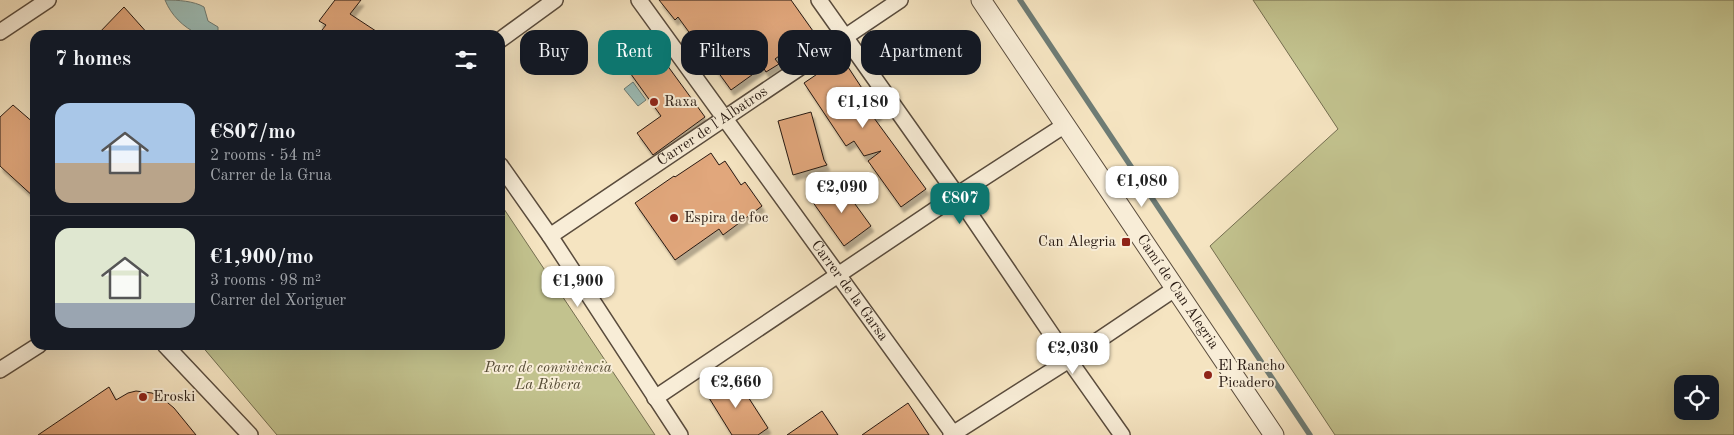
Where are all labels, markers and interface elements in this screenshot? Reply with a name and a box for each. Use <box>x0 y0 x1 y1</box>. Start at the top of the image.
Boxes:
chip: Buy <box>520 30 588 75</box>
chip: Rent <box>598 30 671 75</box>
chip: Filters <box>681 30 768 75</box>
chip: New <box>778 30 851 75</box>
chip: Apartment <box>861 30 981 75</box>
icon: filters <box>452 46 480 74</box>
text: 7 homes <box>55 49 131 70</box>
street label: Carrer de l'Albatros <box>655 84 770 169</box>
pin: €1,180 <box>822 86 904 129</box>
place label: Raxa <box>664 95 698 110</box>
text: €1,180 <box>838 95 888 111</box>
marker: Raxa <box>648 96 660 108</box>
text: €807/mo <box>210 122 296 143</box>
icon: home <box>95 123 155 183</box>
text: 2 rooms · 54 m² <box>210 148 321 164</box>
pin: €1,080 <box>1101 166 1183 208</box>
text: Carrer de la Grua <box>210 168 332 184</box>
pin: €2,090 <box>801 172 883 214</box>
text: €1,080 <box>1117 174 1167 190</box>
text: €2,090 <box>817 180 867 196</box>
pin: €807 <box>930 182 990 225</box>
text: €807 <box>941 191 979 207</box>
place label: Espira de foc <box>684 211 769 226</box>
marker: Espira de foc <box>668 212 680 224</box>
street label: Camí de Can Alegria <box>1134 232 1222 352</box>
place label: Can Alegria <box>1038 235 1117 250</box>
marker: Can Alegria <box>1120 236 1132 248</box>
street label: Carrer de la Garsa <box>808 238 891 344</box>
text: €1,900/mo <box>210 247 314 268</box>
icon: home <box>95 248 155 308</box>
pin: €1,900 <box>537 266 619 308</box>
text: 3 rooms · 98 m² <box>210 273 321 289</box>
text: €1,900 <box>553 274 603 290</box>
text: Carrer del Xoriguer <box>210 293 346 309</box>
pin: €2,030 <box>1032 332 1114 375</box>
text: €2,030 <box>1048 341 1098 357</box>
place label: El Rancho Picadero <box>1218 359 1285 391</box>
park label: Parc de convivència La Ribera <box>483 361 612 393</box>
pin: €2,660 <box>695 366 777 409</box>
marker: El Rancho Picadero <box>1202 369 1214 381</box>
text: €2,660 <box>711 375 761 391</box>
map controls <box>1674 375 1719 420</box>
button: locate <box>1674 375 1719 420</box>
place label: Eroski <box>153 390 195 405</box>
marker: Eroski <box>137 391 149 403</box>

